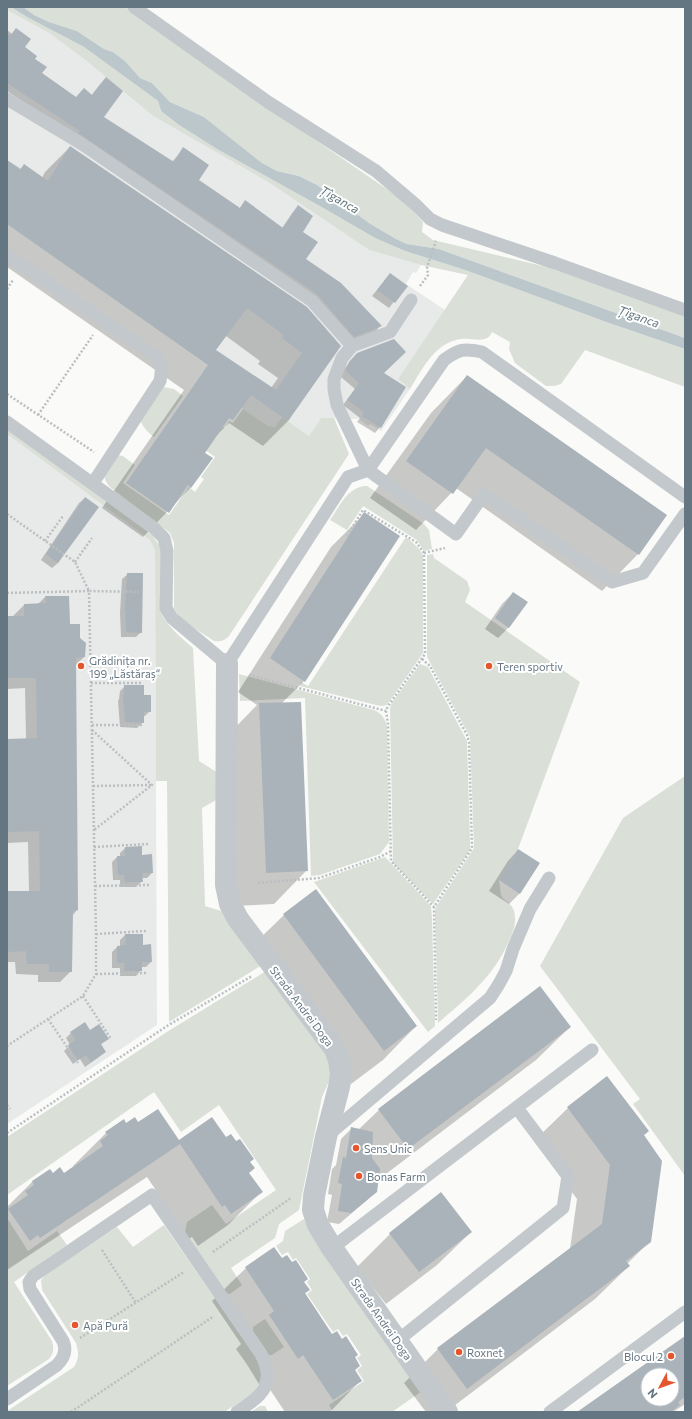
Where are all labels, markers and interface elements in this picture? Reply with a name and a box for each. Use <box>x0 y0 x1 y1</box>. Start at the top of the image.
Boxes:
water label: Țîganca <box>317 182 362 217</box>
water label: Țîganca <box>616 302 662 332</box>
place label: Grădinița nr. 199 „Lăstăraș“ <box>89 654 161 681</box>
place label: Teren sportiv <box>497 660 563 673</box>
marker: Grădinița nr. 199 „Lăstăraș“ <box>76 661 86 671</box>
marker: Teren sportiv <box>484 661 494 671</box>
street label: Strada Andrei Doga <box>268 964 336 1048</box>
place label: Sens Unic <box>364 1142 412 1155</box>
marker: Sens Unic <box>351 1143 361 1153</box>
place label: Bonas Farm <box>367 1170 426 1183</box>
marker: Bonas Farm <box>354 1171 364 1181</box>
street label: Strada Andrei Doga <box>349 1276 415 1362</box>
place label: Apă Pură <box>83 1319 128 1332</box>
marker: Apă Pură <box>70 1320 80 1330</box>
place label: Roxnet <box>467 1346 503 1359</box>
marker: Roxnet <box>454 1347 464 1357</box>
place label: Blocul 2 <box>624 1350 663 1363</box>
marker: Blocul 2 <box>666 1351 676 1361</box>
north arrow <box>640 1367 680 1407</box>
text: N <box>644 1387 660 1401</box>

